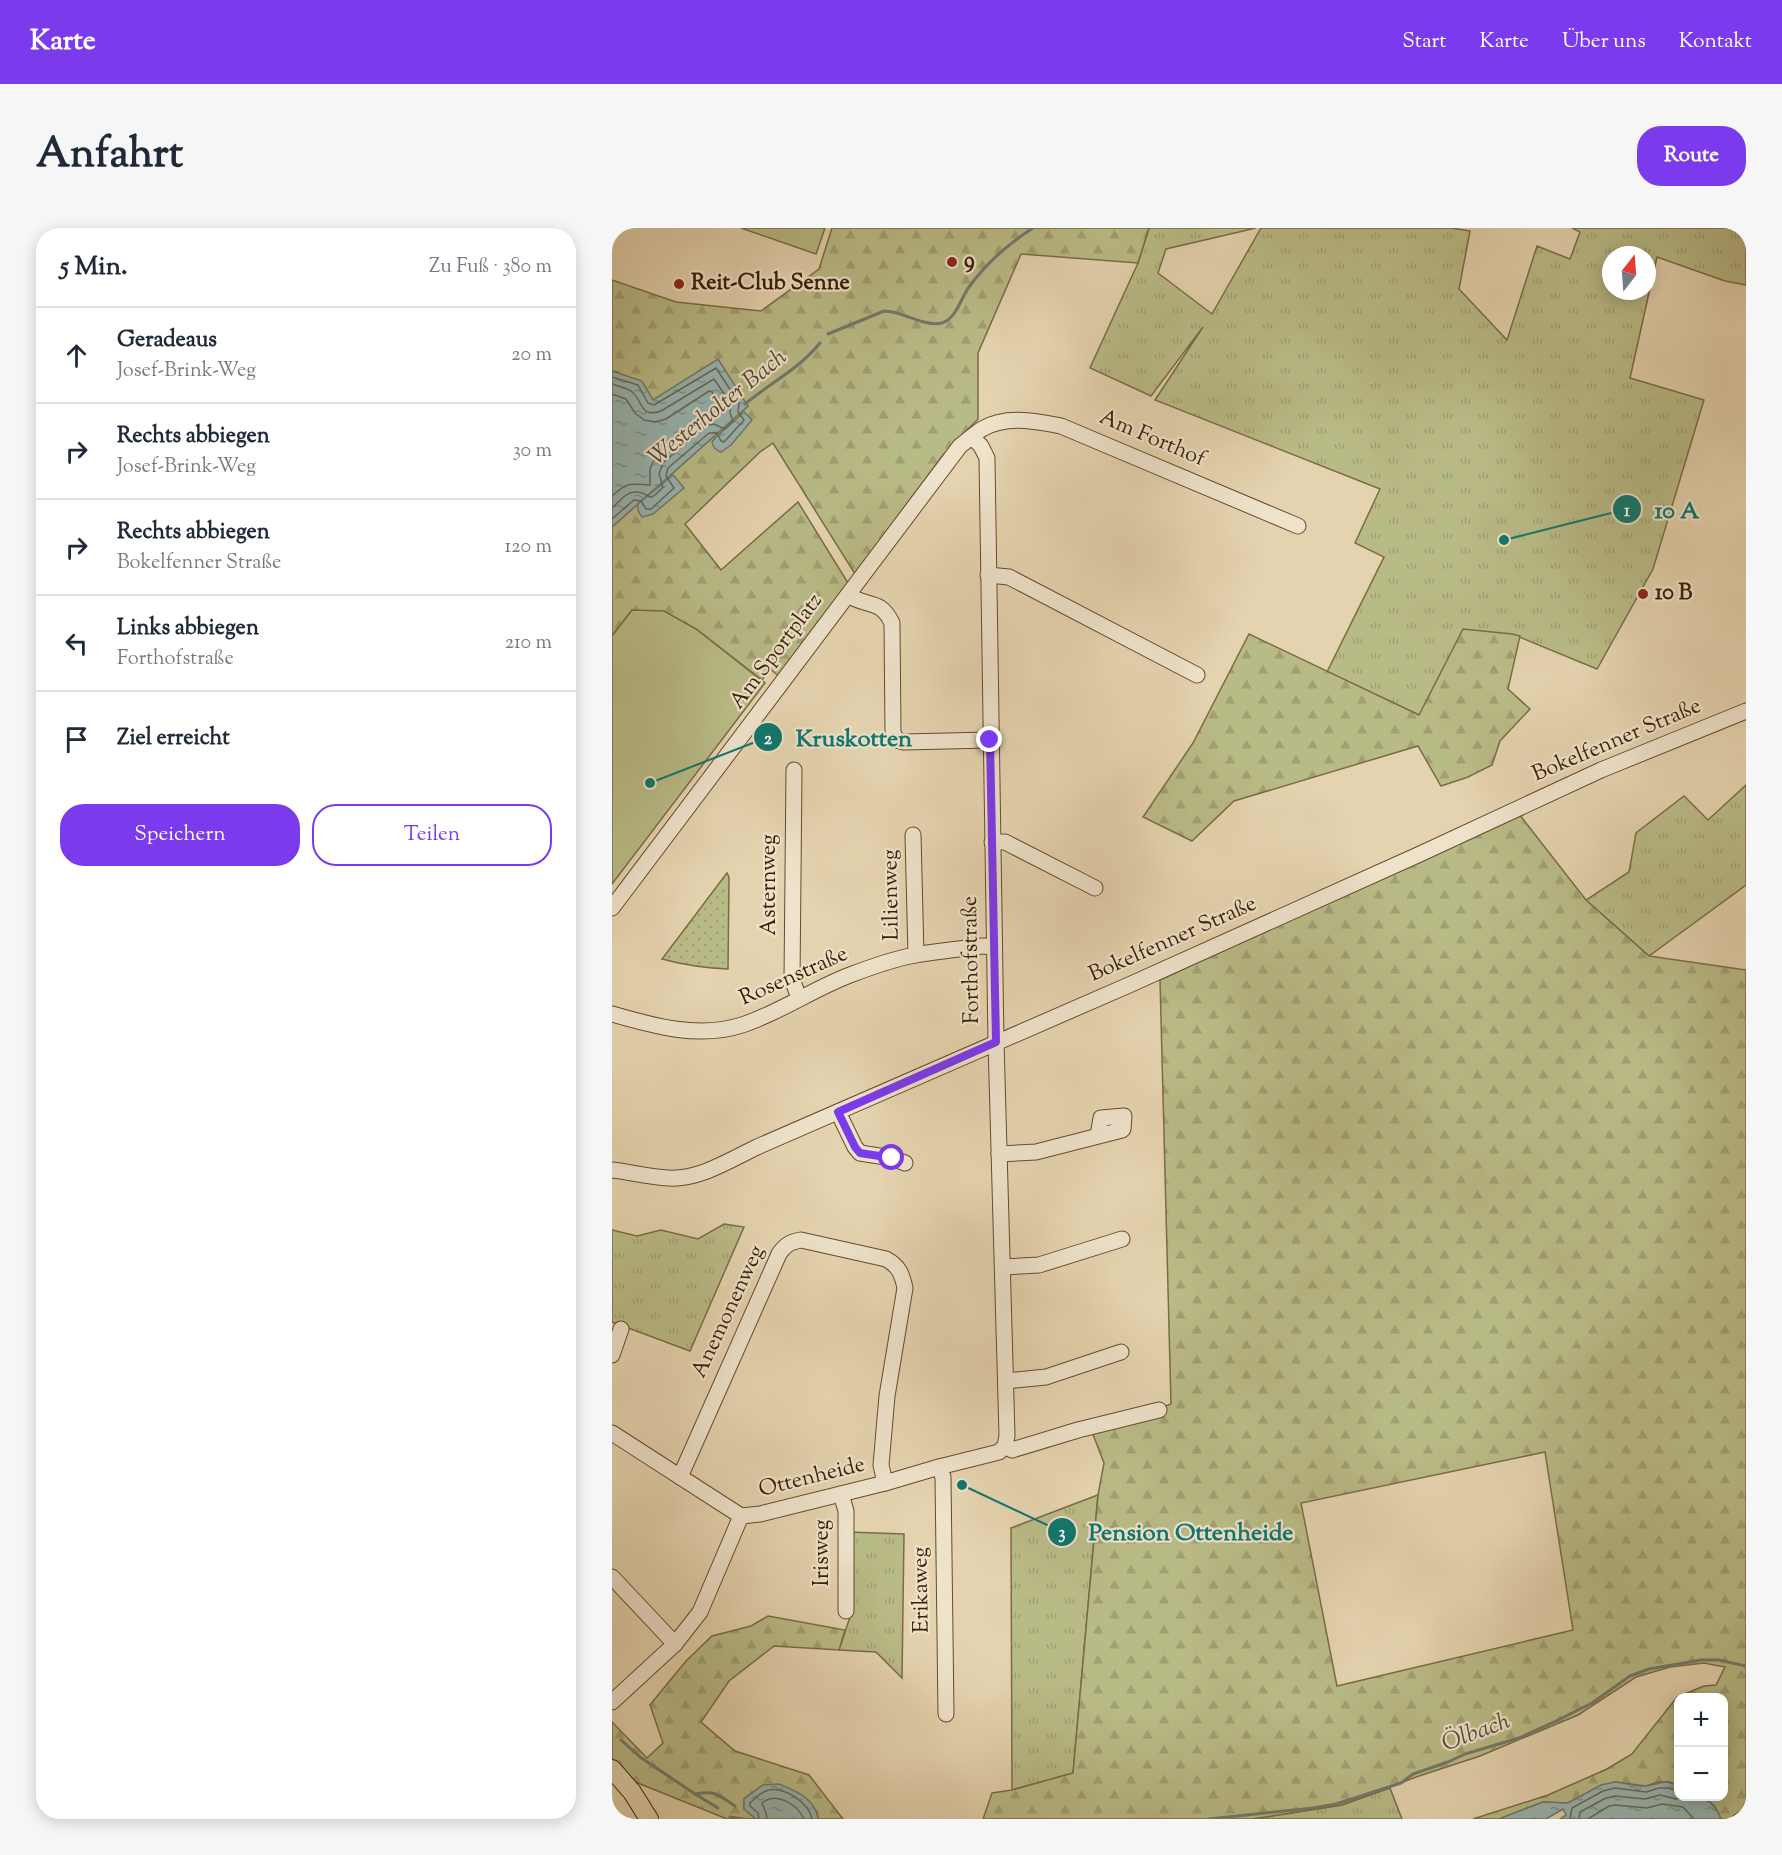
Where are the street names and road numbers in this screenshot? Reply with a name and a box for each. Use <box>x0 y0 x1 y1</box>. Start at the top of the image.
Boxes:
street label: Am Forthof <box>1094 402 1211 476</box>
street label: Am Sportplatz <box>723 587 831 717</box>
street label: Bokelfenner Straße <box>1527 691 1707 791</box>
street label: Asternweg <box>754 834 786 936</box>
street label: Lilienweg <box>875 849 909 941</box>
street label: Bokelfenner Straße <box>1084 889 1262 991</box>
street label: Forthofstraße <box>955 896 989 1024</box>
street label: Rosenstraße <box>735 939 853 1015</box>
street label: Anemonenweg <box>684 1240 774 1384</box>
street label: Ottenheide <box>755 1449 869 1507</box>
street label: Irisweg <box>807 1519 839 1587</box>
street label: Erikaweg <box>905 1546 939 1633</box>

